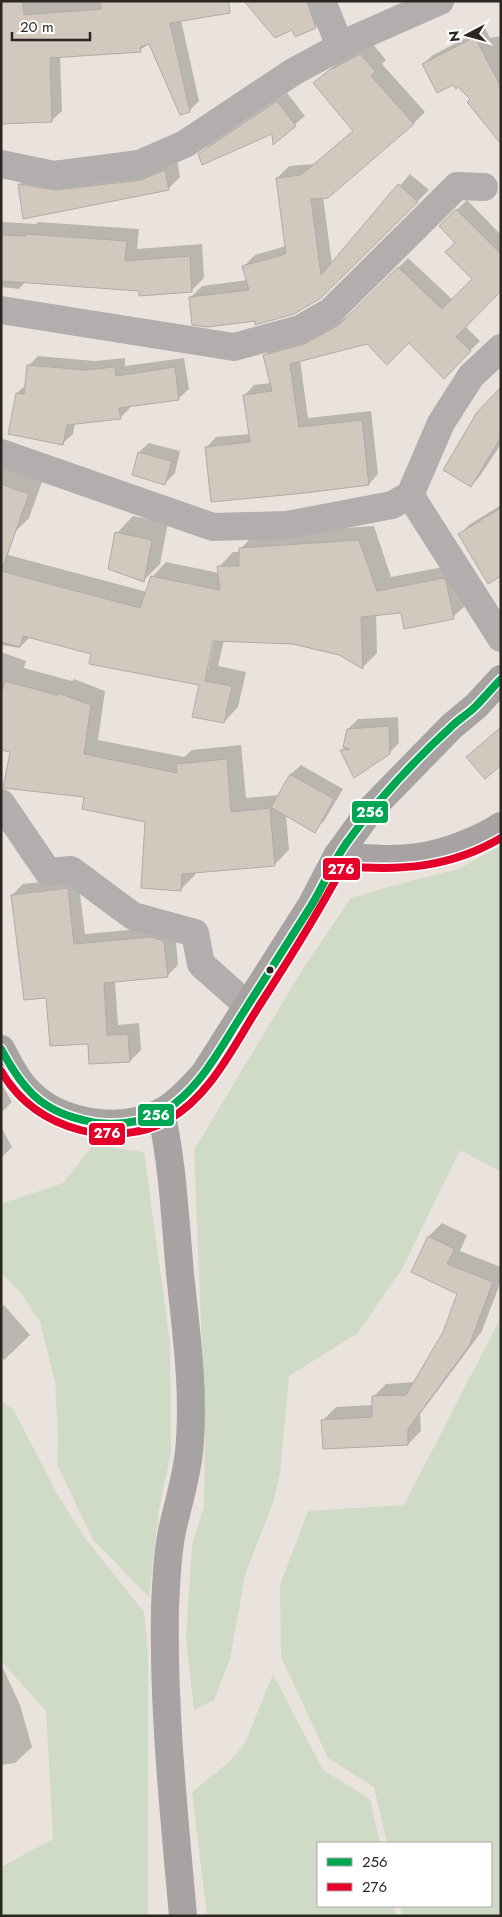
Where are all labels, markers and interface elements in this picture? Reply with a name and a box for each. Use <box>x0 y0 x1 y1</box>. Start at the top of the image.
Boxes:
scale bar <box>12 10 90 42</box>
north arrow <box>442 10 492 60</box>
text: 20 m <box>20 16 54 38</box>
text: N <box>444 30 465 43</box>
line badge: 256 <box>351 800 389 824</box>
text: 256 <box>356 802 384 822</box>
line badge: 276 <box>322 857 361 881</box>
text: 276 <box>328 859 355 879</box>
unlabelled marker <box>265 965 275 975</box>
line badge: 256 <box>137 1103 175 1127</box>
text: 256 <box>142 1105 170 1125</box>
line badge: 276 <box>88 1122 126 1146</box>
text: 276 <box>94 1123 121 1143</box>
legend <box>317 1842 492 1907</box>
text: 256 <box>362 1851 388 1873</box>
text: 276 <box>362 1876 387 1898</box>

